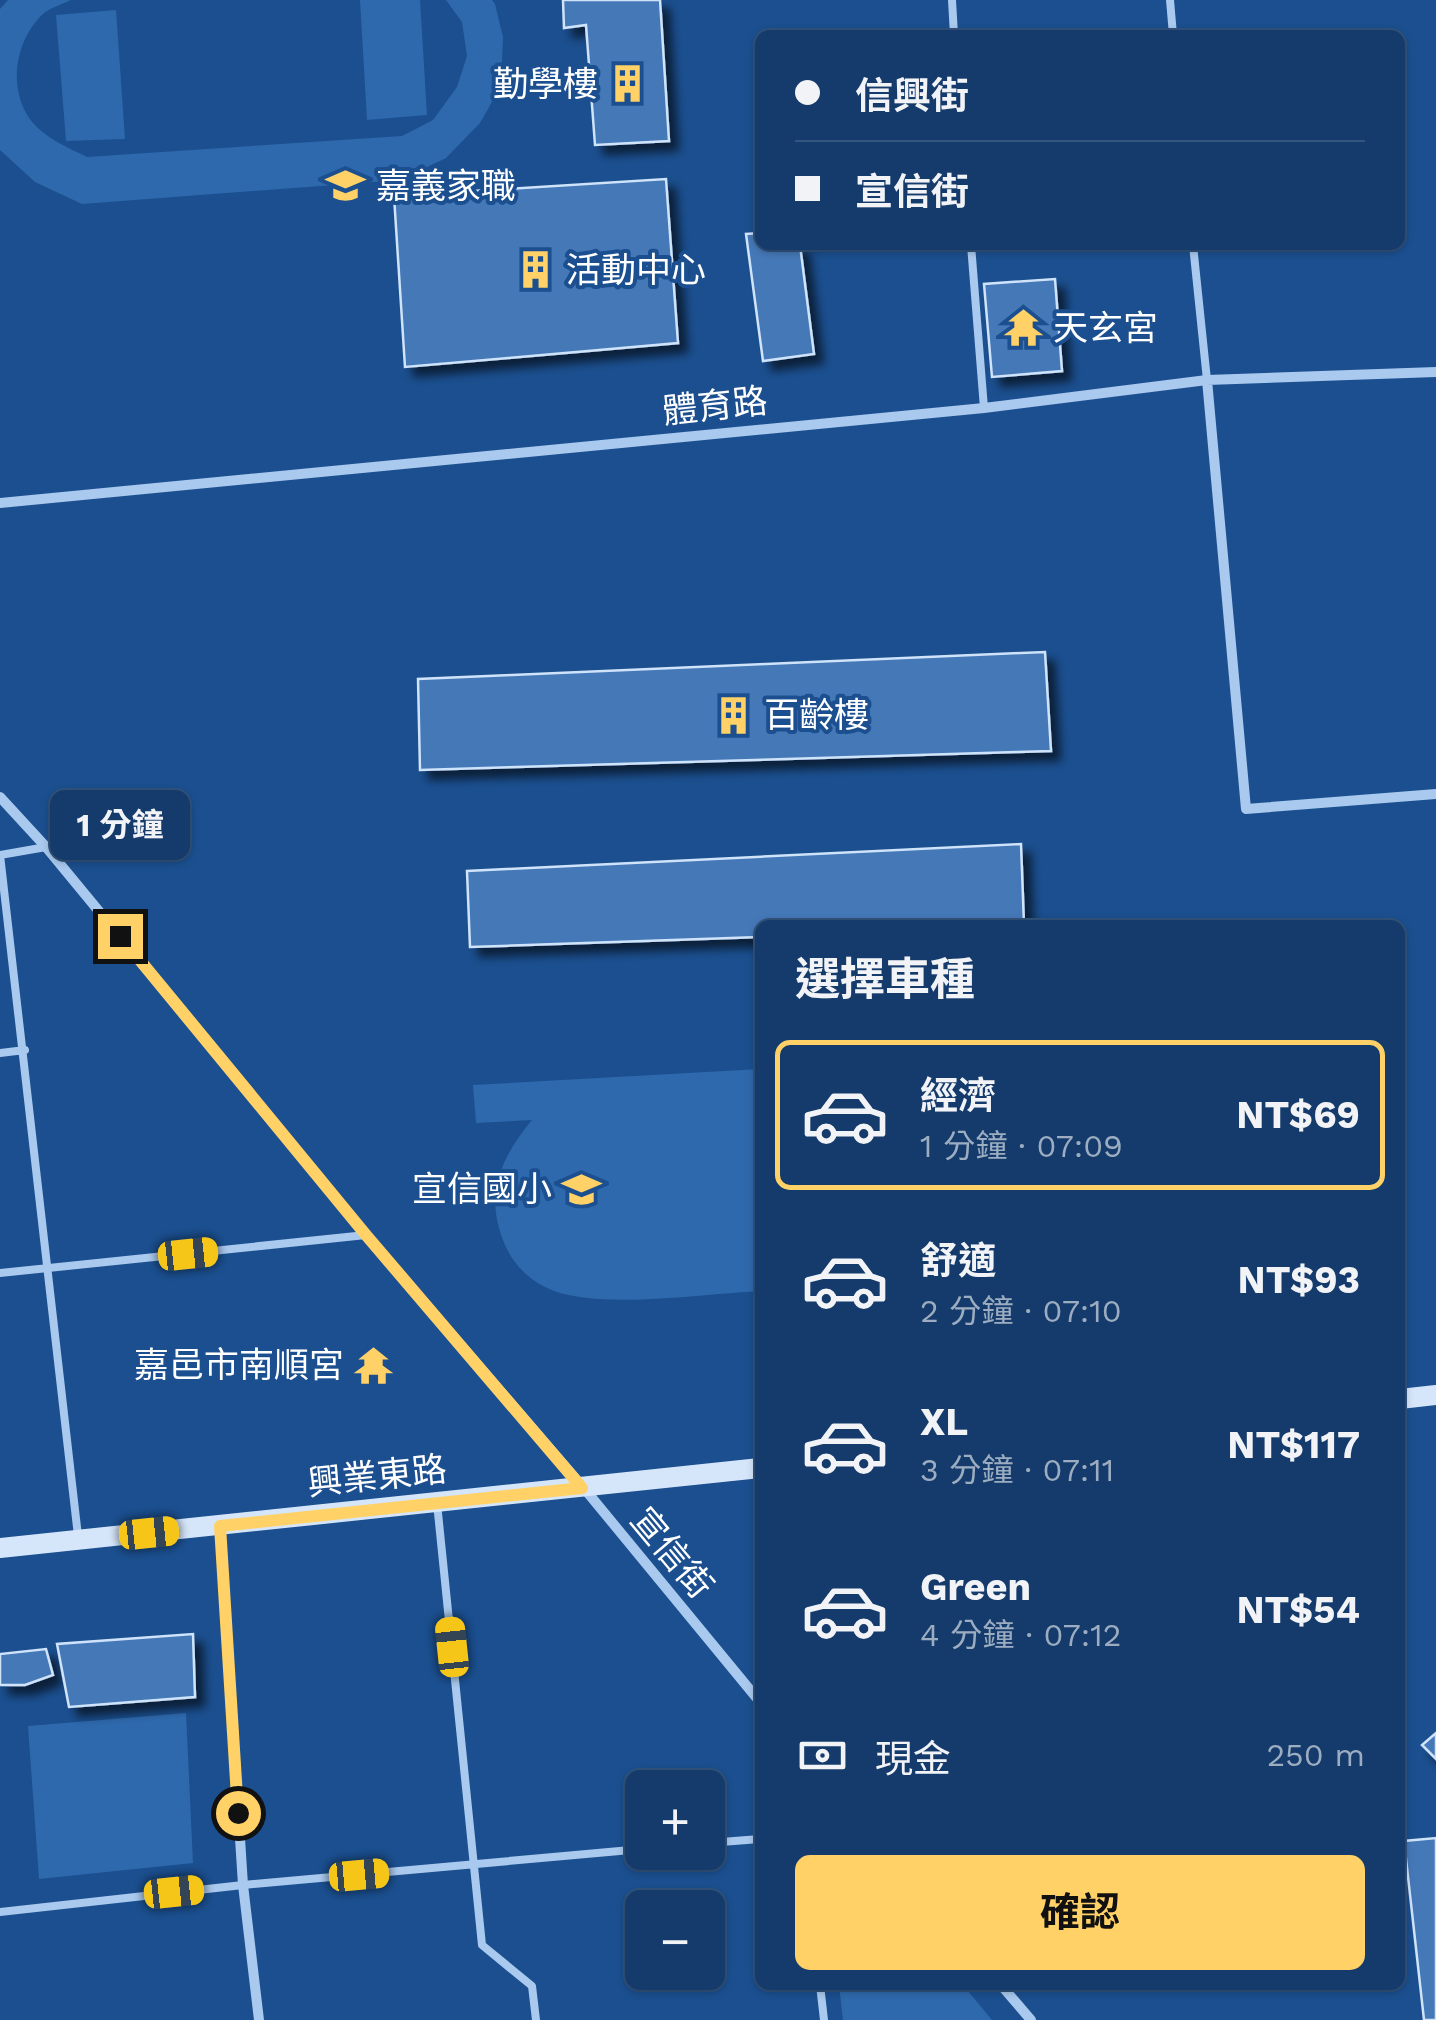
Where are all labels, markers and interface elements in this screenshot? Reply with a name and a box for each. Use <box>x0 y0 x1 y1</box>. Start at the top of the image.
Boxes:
place label: 勤學樓 <box>493 63 598 105</box>
building icon: 勤學樓 <box>607 63 649 105</box>
text: 信興街 <box>855 74 969 118</box>
school or university icon: 嘉義家職 <box>325 165 367 207</box>
place label: 嘉義家職 <box>376 165 516 207</box>
text: 宣信街 <box>855 170 969 214</box>
building icon: 活動中心 <box>515 249 557 291</box>
place label: 活動中心 <box>566 249 706 291</box>
temple icon: 天玄宮 <box>1002 307 1044 349</box>
place label: 天玄宮 <box>1053 307 1158 349</box>
street label: 體育路 <box>661 380 769 432</box>
building icon: 百齡樓 <box>713 694 755 736</box>
place label: 百齡樓 <box>764 694 869 736</box>
callout: 1 分鐘 <box>50 791 190 861</box>
text: 1 分鐘 <box>77 806 163 844</box>
route end <box>98 914 143 959</box>
text: 選擇車種 <box>795 953 975 1006</box>
icon: car <box>800 1070 890 1160</box>
text: 經濟 <box>920 1074 996 1118</box>
text: NT$69 <box>1236 1093 1360 1137</box>
text: 1 分鐘 · 07:09 <box>920 1127 1123 1165</box>
place label: 宣信國小 <box>412 1168 552 1210</box>
school or university icon: 宣信國小 <box>561 1168 603 1210</box>
icon: car <box>800 1235 890 1325</box>
car <box>157 1236 219 1272</box>
text: 舒適 <box>920 1239 996 1283</box>
text: NT$93 <box>1237 1258 1360 1302</box>
text: 2 分鐘 · 07:10 <box>920 1292 1122 1330</box>
place label: 嘉邑市南順宮 <box>134 1344 344 1386</box>
temple icon: 嘉邑市南順宮 <box>353 1344 395 1386</box>
icon: car <box>800 1400 890 1490</box>
text: XL <box>920 1400 968 1444</box>
text: NT$117 <box>1227 1423 1360 1467</box>
street label: 興業東路 <box>305 1448 449 1504</box>
text: 3 分鐘 · 07:11 <box>920 1451 1114 1489</box>
street label: 宣信街 <box>622 1499 722 1607</box>
car <box>118 1515 180 1551</box>
icon: car <box>800 1565 890 1655</box>
text: Green <box>920 1565 1031 1609</box>
text: NT$54 <box>1236 1588 1360 1632</box>
car <box>434 1616 470 1678</box>
text: 4 分鐘 · 07:12 <box>920 1616 1121 1654</box>
icon: cash <box>795 1728 850 1783</box>
text: 250 m <box>1266 1736 1365 1774</box>
text: 現金 <box>875 1737 951 1781</box>
map controls <box>625 1770 725 1990</box>
button: + <box>625 1770 725 1870</box>
route start <box>216 1791 261 1836</box>
button: 確認 <box>795 1855 1365 1970</box>
car <box>328 1857 390 1893</box>
car <box>143 1874 205 1910</box>
button: − <box>625 1890 725 1990</box>

